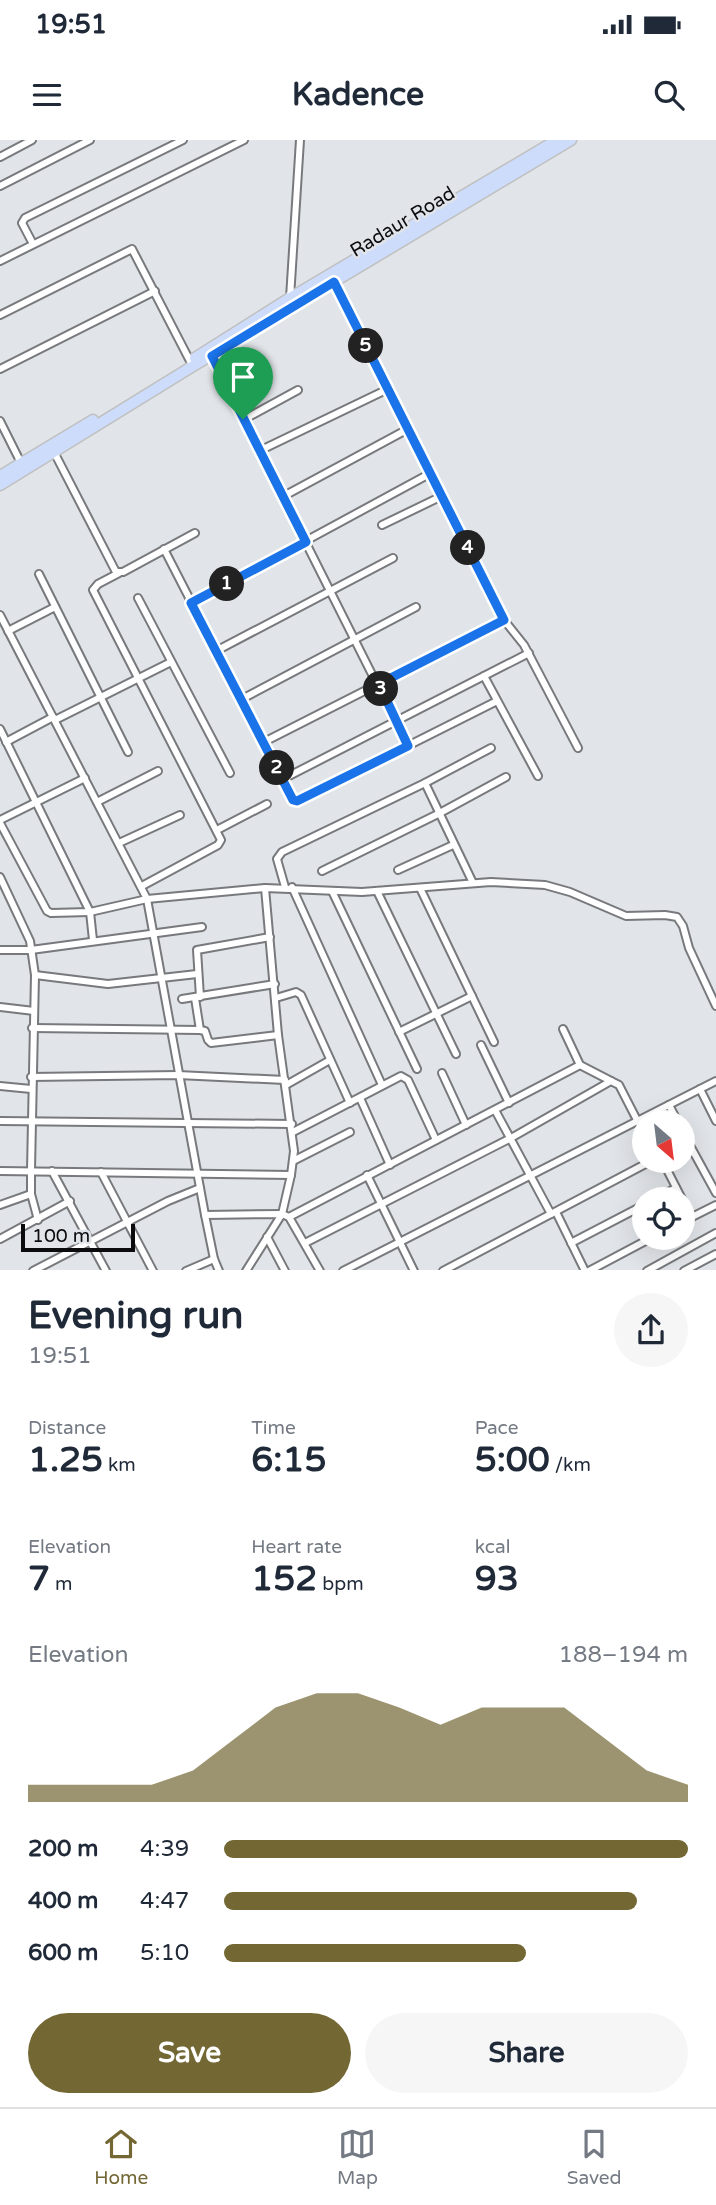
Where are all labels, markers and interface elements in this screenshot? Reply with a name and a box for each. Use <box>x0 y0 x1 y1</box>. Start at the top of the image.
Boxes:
text: 19:51 <box>35 9 107 40</box>
icon: menu <box>28 76 66 114</box>
text: Kadence <box>292 76 424 114</box>
icon: search <box>650 76 688 114</box>
street label: Radaur Road <box>346 182 459 262</box>
pin: 5 <box>348 328 384 364</box>
text: 5 <box>360 334 371 356</box>
pin <box>213 347 273 419</box>
icon: arrive <box>224 358 262 396</box>
pin: 4 <box>450 530 486 566</box>
text: 4 <box>462 536 473 558</box>
pin: 1 <box>210 566 244 602</box>
text: 1 <box>221 572 232 594</box>
pin: 3 <box>364 672 398 706</box>
text: 3 <box>375 677 386 699</box>
pin: 2 <box>260 750 294 786</box>
text: 2 <box>271 756 282 778</box>
north arrow <box>632 1110 695 1172</box>
map controls <box>632 1110 695 1250</box>
button: locate <box>632 1187 695 1250</box>
scale bar <box>21 1222 135 1253</box>
text: 100 m <box>32 1225 90 1247</box>
text: Evening run <box>28 1293 243 1339</box>
button: share <box>614 1293 688 1367</box>
text: 19:51 <box>28 1342 92 1370</box>
text: Distance <box>28 1417 106 1439</box>
text: Time <box>251 1417 296 1439</box>
text: Pace <box>475 1417 518 1439</box>
text: 1.25 <box>28 1439 103 1481</box>
text: 6:15 <box>251 1439 326 1481</box>
text: 5:00 <box>475 1439 550 1481</box>
text: km <box>103 1454 136 1476</box>
text: /km <box>550 1454 591 1476</box>
text: Elevation <box>28 1536 111 1558</box>
text: Heart rate <box>251 1536 342 1558</box>
text: kcal <box>475 1536 510 1558</box>
text: 7 <box>28 1558 50 1600</box>
text: 152 <box>251 1558 317 1600</box>
text: 93 <box>475 1558 519 1600</box>
text: m <box>50 1573 72 1595</box>
text: bpm <box>317 1573 364 1595</box>
text: Elevation <box>28 1641 129 1669</box>
text: 188–194 m <box>559 1641 688 1669</box>
text: 200 m <box>28 1835 98 1863</box>
text: 4:39 <box>140 1835 189 1863</box>
text: 400 m <box>28 1887 98 1915</box>
text: 4:47 <box>140 1887 189 1915</box>
text: 600 m <box>28 1939 98 1967</box>
text: 5:10 <box>140 1939 189 1967</box>
button: Save <box>28 2013 351 2093</box>
button: Share <box>365 2013 688 2093</box>
tab: Home <box>94 2125 148 2189</box>
tab: Map <box>337 2125 378 2189</box>
tab: Saved <box>567 2125 622 2189</box>

